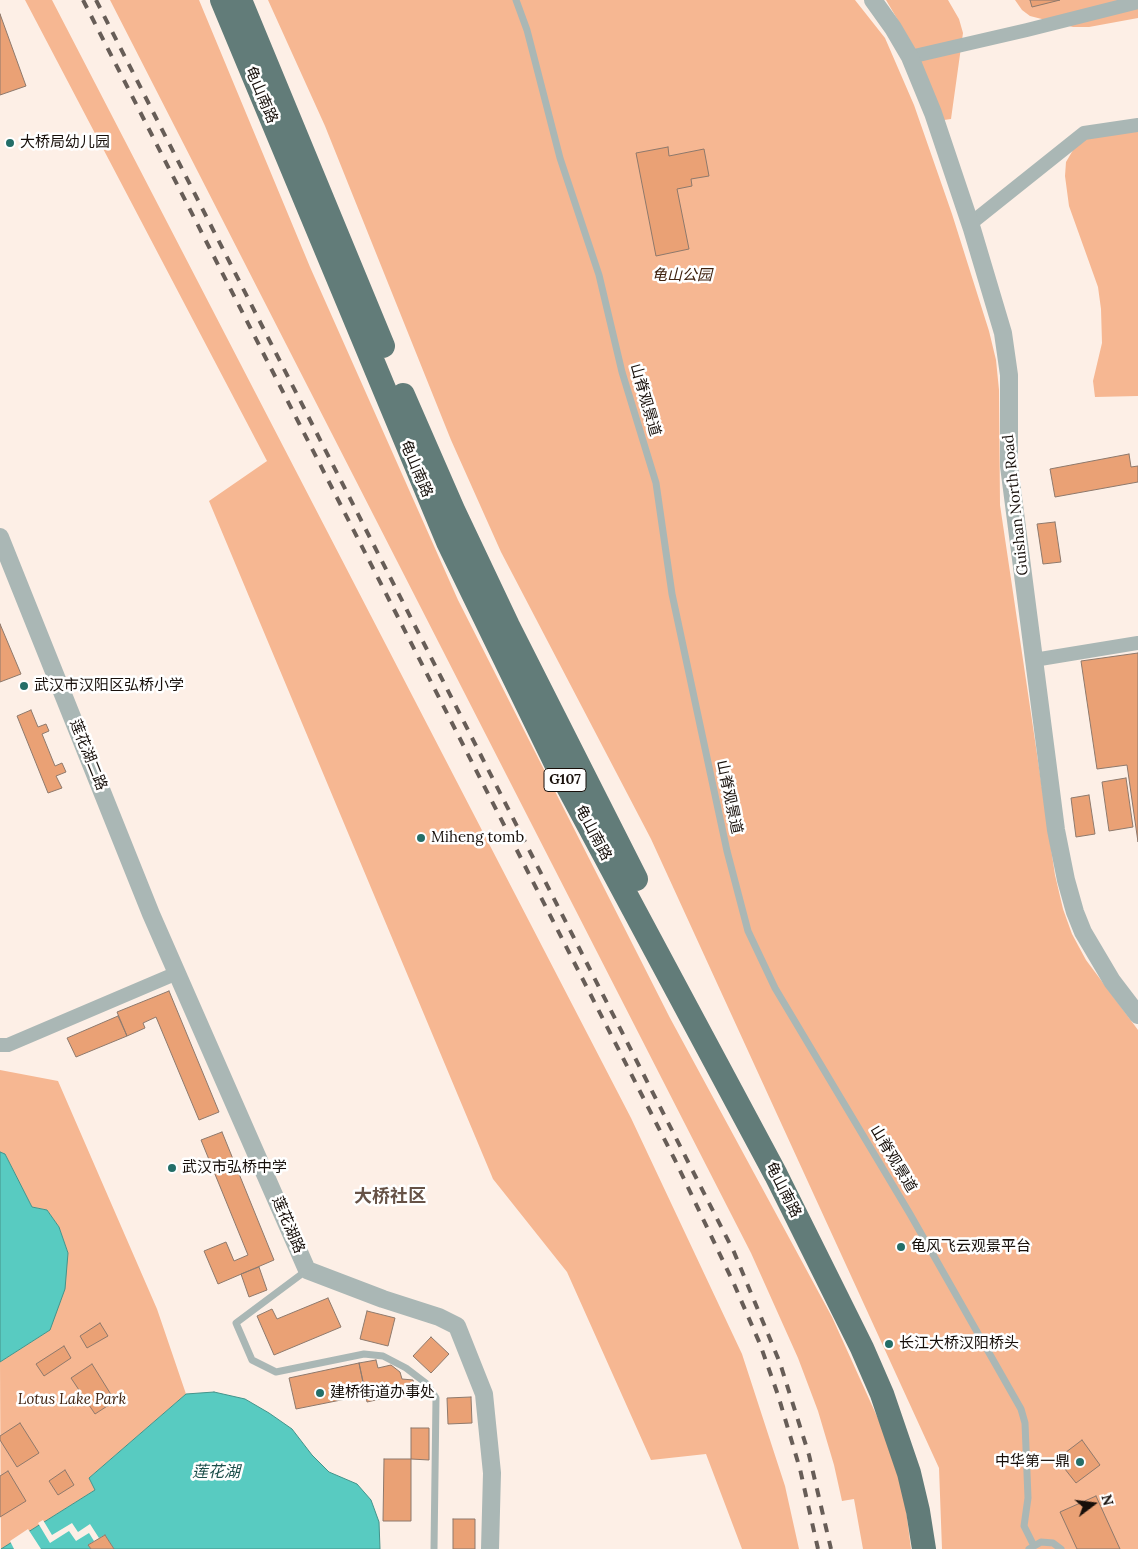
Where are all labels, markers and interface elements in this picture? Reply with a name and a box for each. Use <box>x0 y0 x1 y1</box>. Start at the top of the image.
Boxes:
street label: 龟山南路 <box>241 64 281 126</box>
place label: 大桥局幼儿园 <box>20 134 110 152</box>
marker: 大桥局幼儿园 <box>4 137 16 149</box>
park label: 龟山公园 <box>652 267 712 285</box>
street label: 山脊观景道 <box>626 361 664 439</box>
street label: Guishan North Road <box>1000 434 1032 576</box>
street label: 龟山南路 <box>396 438 436 500</box>
place label: 武汉市汉阳区弘桥小学 <box>34 677 184 695</box>
marker: 武汉市汉阳区弘桥小学 <box>18 680 30 692</box>
street label: 莲花湖二路 <box>66 717 110 793</box>
street label: 山脊观景道 <box>712 758 746 836</box>
road number: G107 <box>544 768 586 792</box>
street label: 龟山南路 <box>571 802 615 864</box>
place label: Miheng tomb <box>431 829 524 847</box>
marker: Miheng tomb <box>415 832 427 844</box>
street label: 山脊观景道 <box>866 1122 920 1196</box>
place label: 武汉市弘桥中学 <box>182 1159 287 1177</box>
street label: 龟山南路 <box>761 1159 805 1221</box>
marker: 武汉市弘桥中学 <box>166 1162 178 1174</box>
district label: 大桥社区 <box>354 1186 426 1208</box>
street label: 莲花湖路 <box>268 1194 308 1256</box>
place label: 龟风飞云观景平台 <box>911 1238 1031 1256</box>
marker: 龟风飞云观景平台 <box>895 1241 907 1253</box>
place label: 长江大桥汉阳桥头 <box>899 1335 1019 1353</box>
marker: 长江大桥汉阳桥头 <box>883 1338 895 1350</box>
place label: 建桥街道办事处 <box>330 1384 435 1402</box>
marker: 建桥街道办事处 <box>314 1387 326 1399</box>
park label: Lotus Lake Park <box>18 1391 126 1409</box>
place label: 中华第一鼎 <box>995 1453 1070 1471</box>
marker: 中华第一鼎 <box>1074 1456 1086 1468</box>
water label: 莲花湖 <box>192 1462 240 1482</box>
north arrow <box>1068 1479 1118 1529</box>
text: N <box>1097 1493 1118 1508</box>

